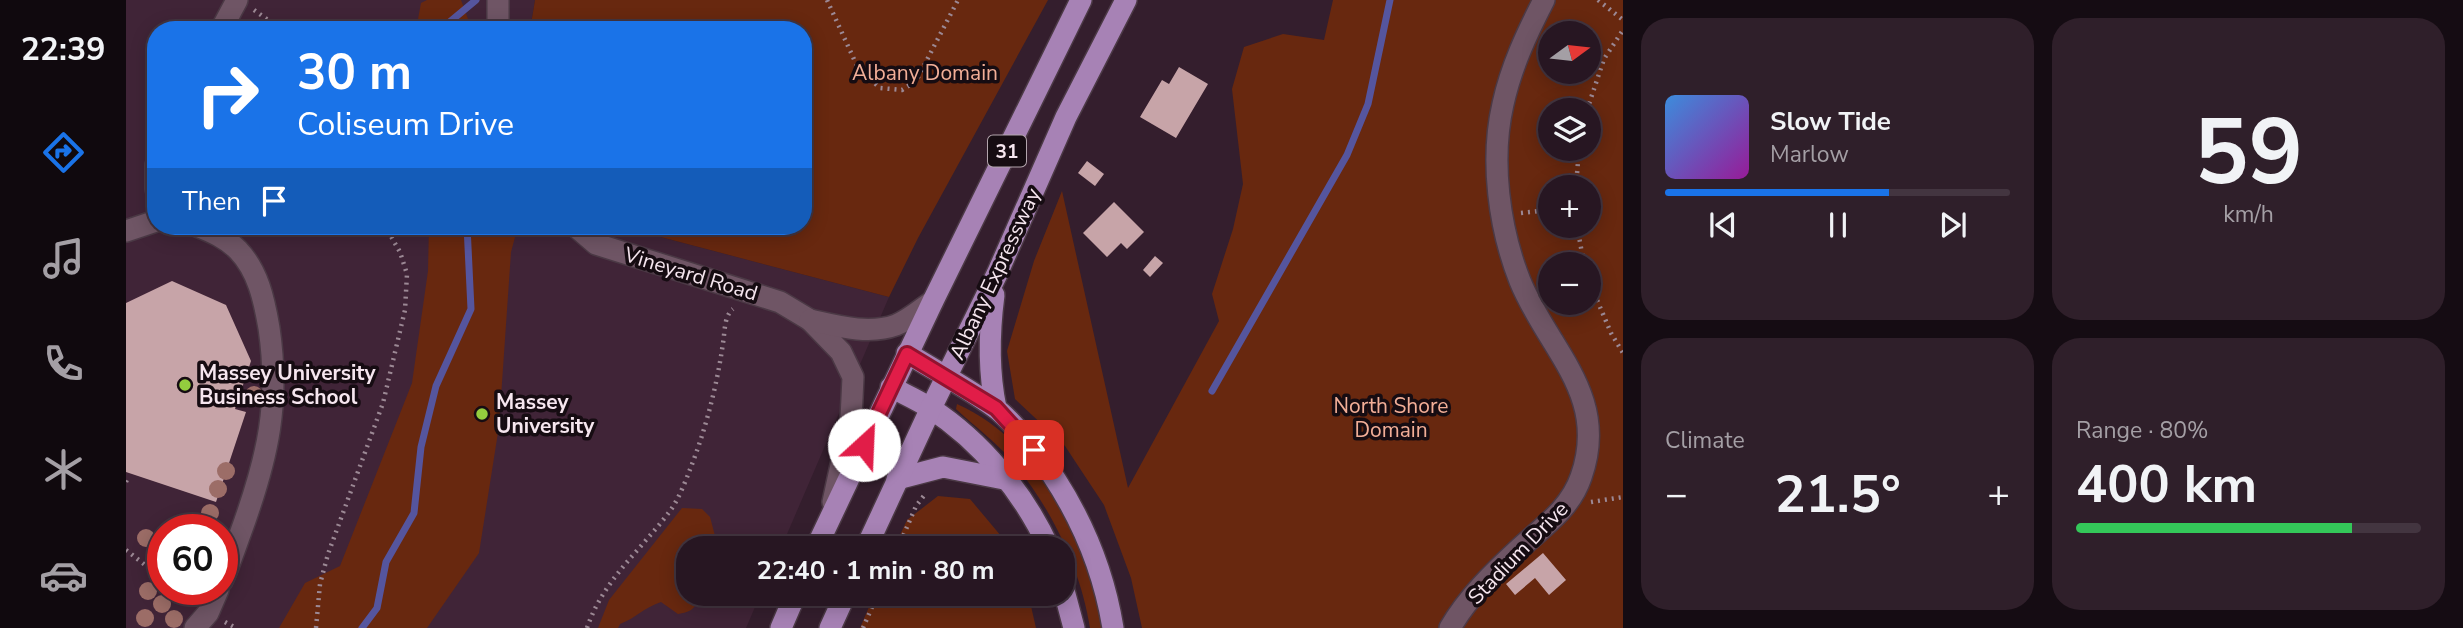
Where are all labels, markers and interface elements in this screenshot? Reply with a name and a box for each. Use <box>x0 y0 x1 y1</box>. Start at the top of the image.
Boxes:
north arrow <box>1538 21 1601 84</box>
map controls <box>1538 21 1601 315</box>
text: 22:39 <box>21 28 105 71</box>
text: 30 m <box>297 39 412 106</box>
icon: right <box>182 49 273 140</box>
park label: Albany Domain <box>852 59 998 87</box>
text: 59 <box>2194 91 2303 215</box>
button: layers <box>1538 98 1601 161</box>
text: Coliseum Drive <box>297 103 514 146</box>
text: Slow Tide <box>1770 104 1891 139</box>
icon: directions <box>39 128 88 177</box>
road number: 31 <box>988 136 1026 167</box>
text: Marlow <box>1770 139 1849 170</box>
button: + <box>1538 175 1601 238</box>
icon: arrive <box>255 182 293 220</box>
text: Then <box>182 184 241 219</box>
street label: Albany Expressway <box>943 184 1047 364</box>
text: km/h <box>2223 199 2274 230</box>
icon: previous <box>1704 206 1742 244</box>
icon: pause <box>1819 206 1857 244</box>
icon: next <box>1934 206 1972 244</box>
icon: music <box>39 234 88 283</box>
street label: Vineyard Road <box>620 240 761 308</box>
button: − <box>1538 252 1601 315</box>
icon: phone <box>39 339 88 388</box>
place label: Massey University Business School <box>199 359 376 411</box>
marker: Massey University Business School <box>177 377 193 393</box>
place label: Massey University <box>496 388 595 440</box>
park label: North Shore Domain <box>1333 392 1449 444</box>
marker: Massey University <box>474 406 490 422</box>
position arrow <box>827 408 901 482</box>
text: Range · 80% <box>2076 415 2208 446</box>
pin <box>1004 420 1064 480</box>
text: Climate <box>1665 425 1745 456</box>
icon: arrive <box>1015 431 1053 469</box>
icon: climate <box>39 445 88 494</box>
text: 400 km <box>2076 449 2257 520</box>
text: 21.5° <box>1774 459 1901 530</box>
text: − <box>1665 469 1688 520</box>
text: + <box>1987 469 2010 520</box>
street label: Stadium Drive <box>1462 495 1574 611</box>
speed limit sign: 60 <box>147 514 238 605</box>
icon: car <box>39 551 88 600</box>
text: 22:40 · 1 min · 80 m <box>756 553 995 588</box>

